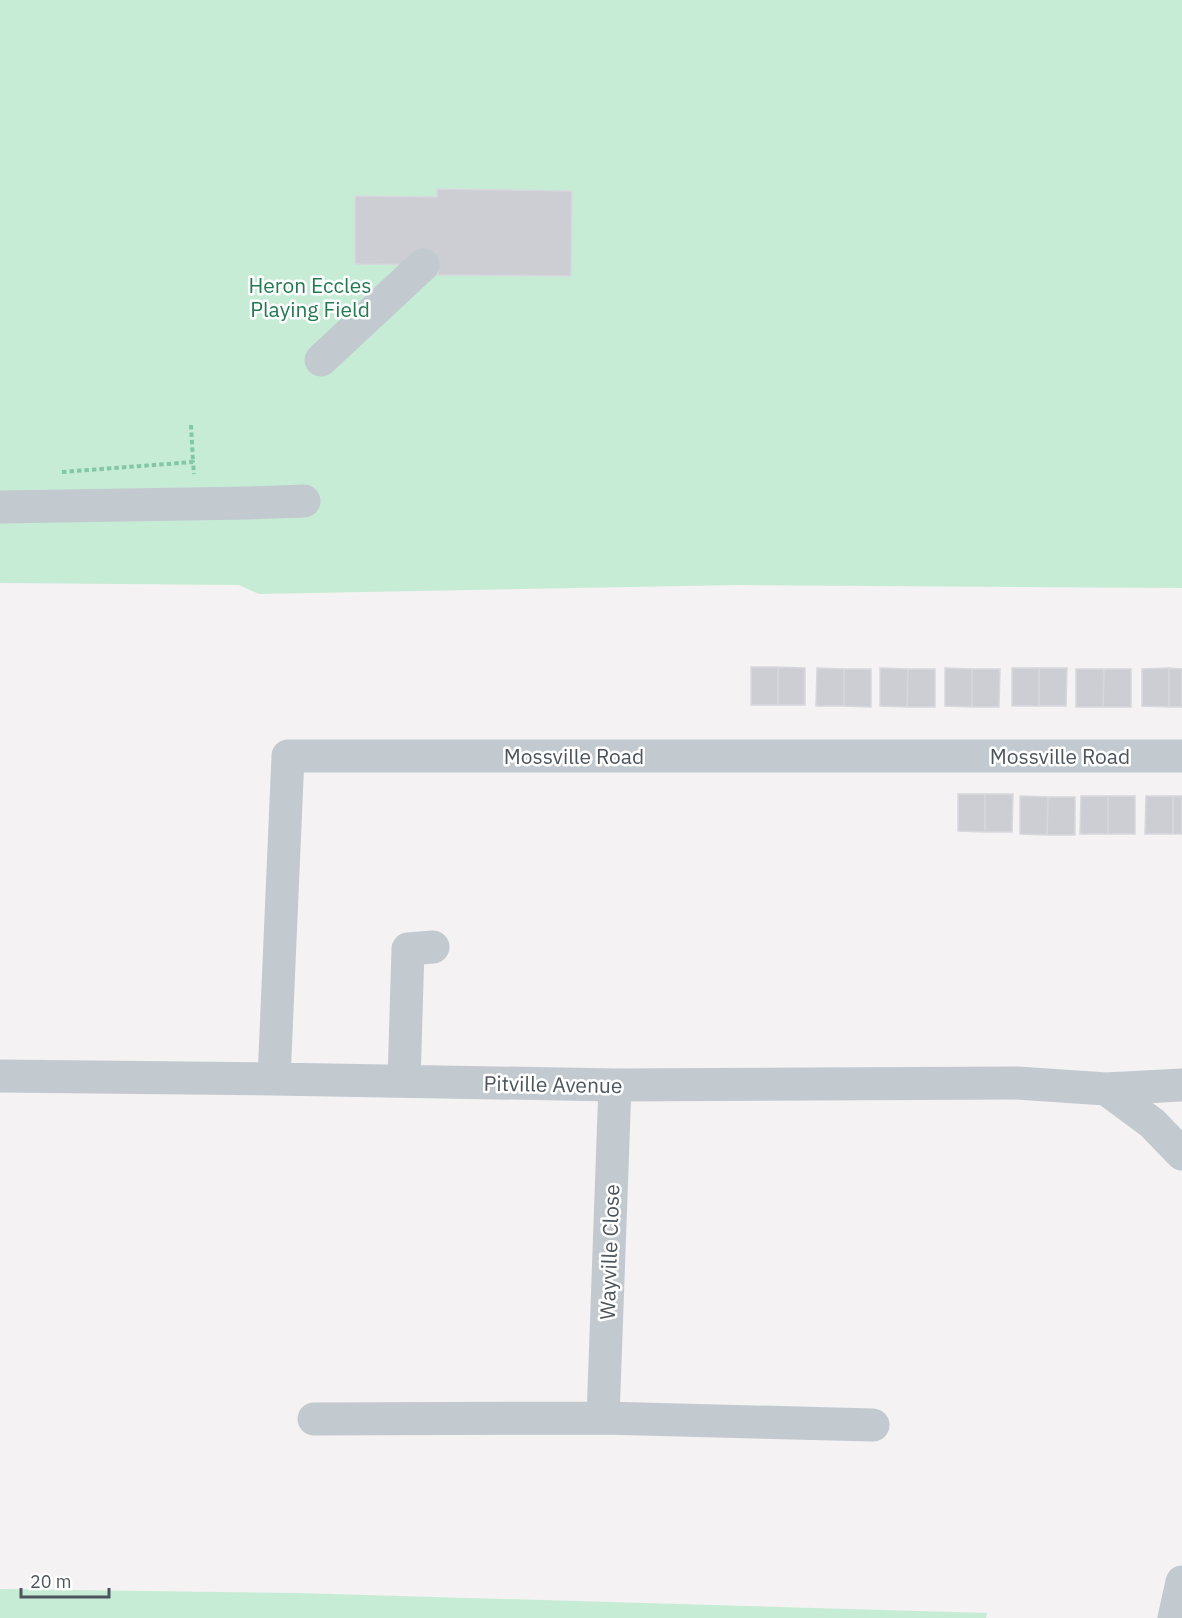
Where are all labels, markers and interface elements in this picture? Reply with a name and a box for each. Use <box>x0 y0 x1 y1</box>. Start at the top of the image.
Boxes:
park label: Heron Eccles Playing Field <box>248 271 372 323</box>
street label: Mossville Road <box>504 742 644 770</box>
street label: Mossville Road <box>990 742 1130 770</box>
street label: Pitville Avenue <box>483 1069 623 1099</box>
street label: Wayville Close <box>593 1184 625 1320</box>
scale bar <box>21 1561 110 1599</box>
text: 20 m <box>30 1570 72 1593</box>

